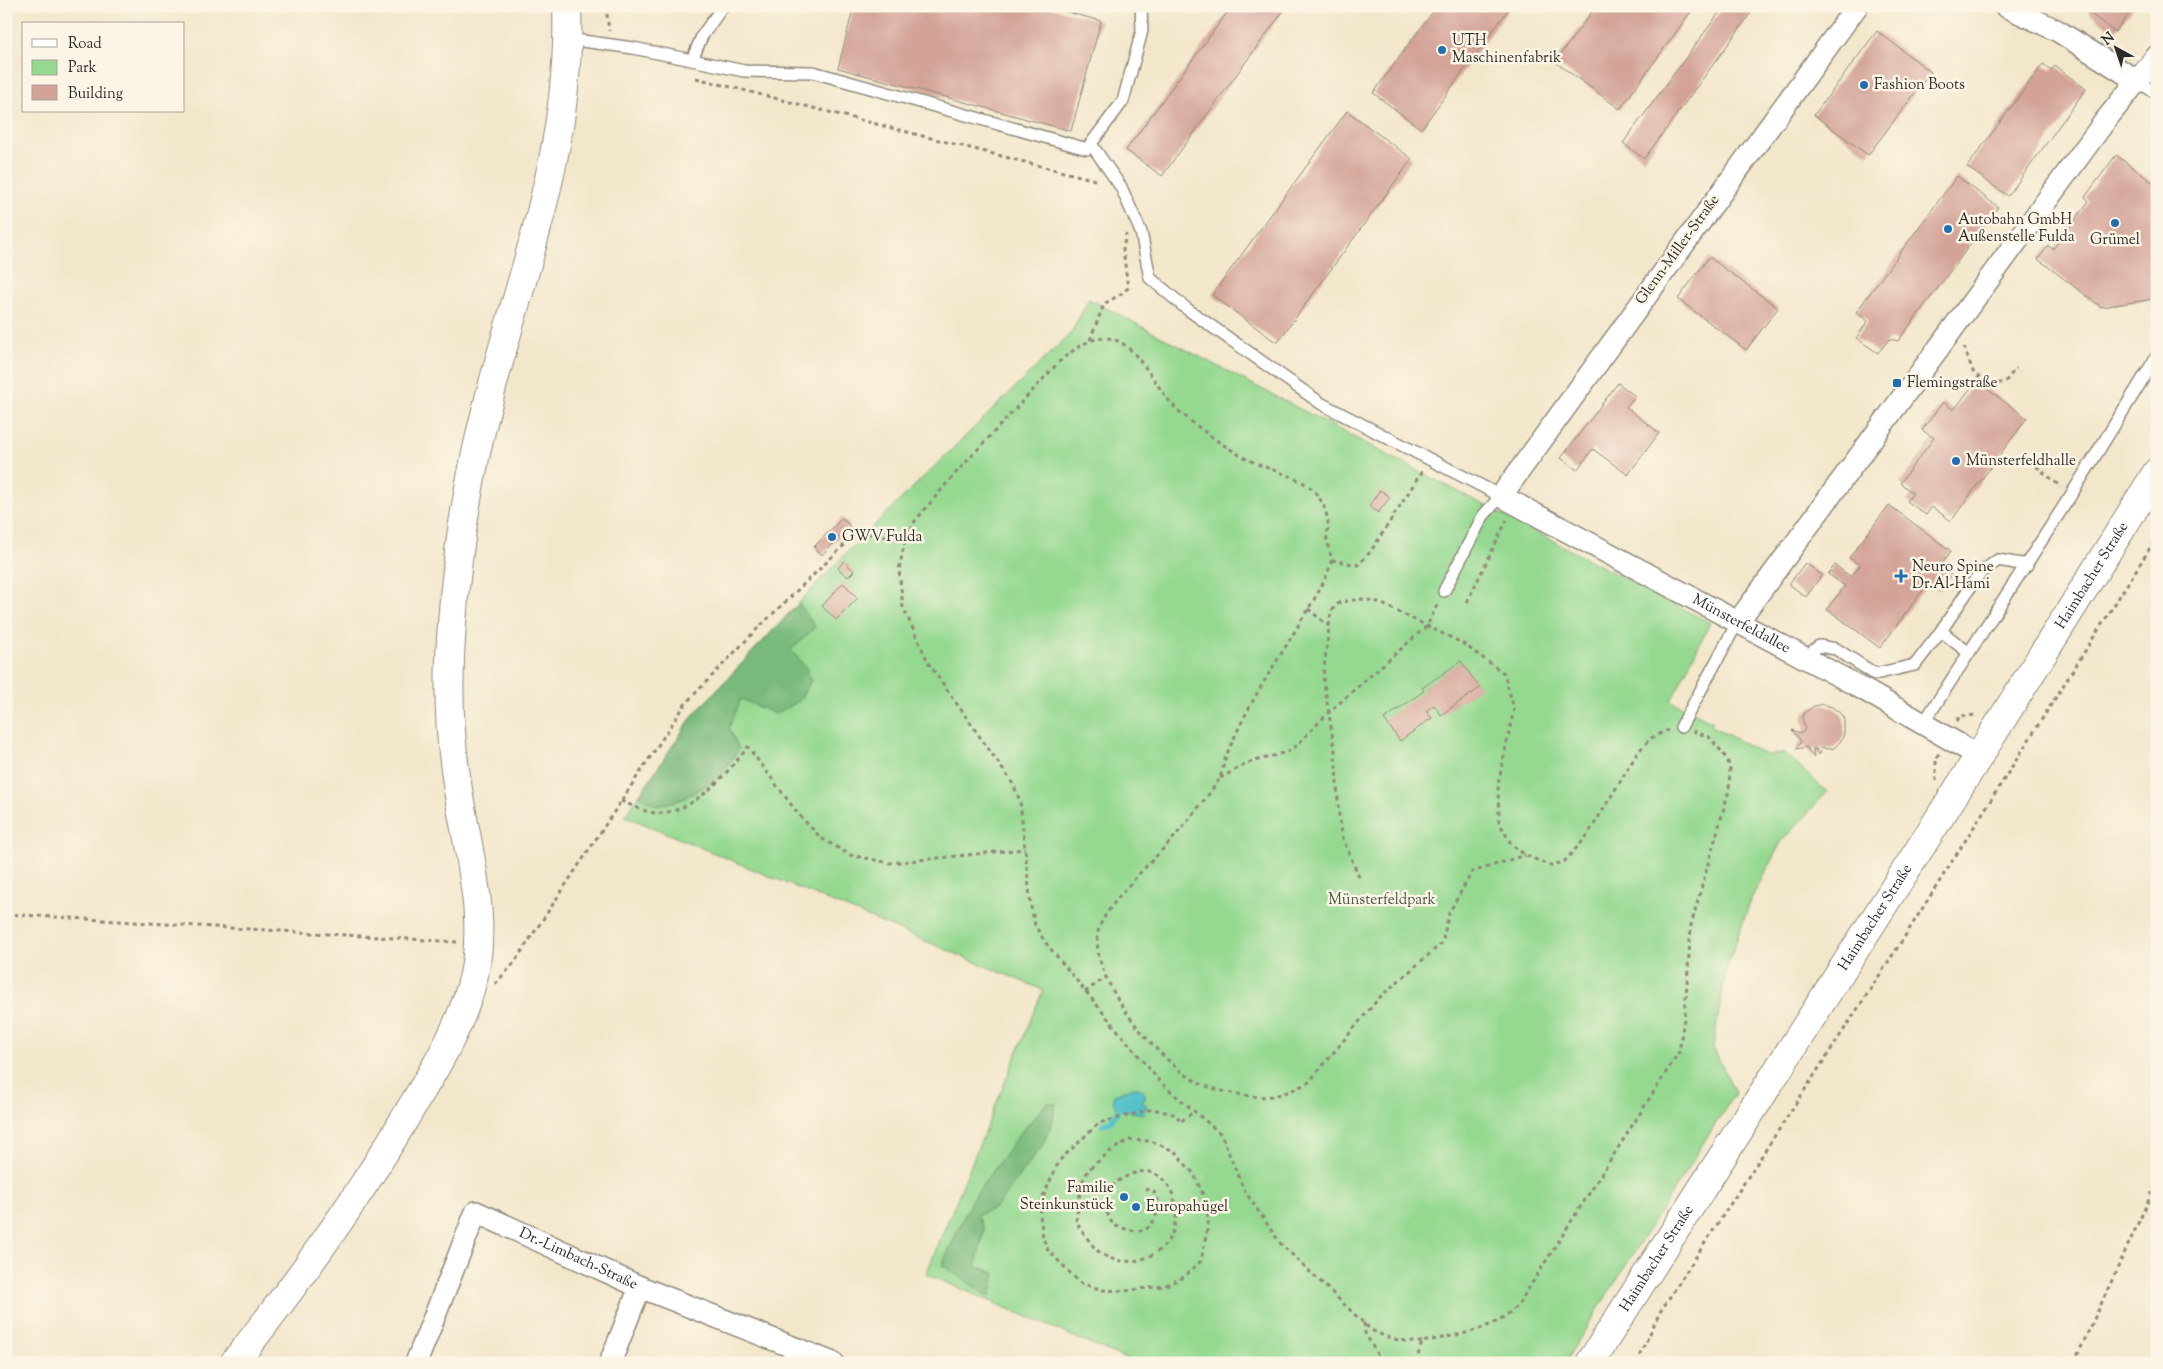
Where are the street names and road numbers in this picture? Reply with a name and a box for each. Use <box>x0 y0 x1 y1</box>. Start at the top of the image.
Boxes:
street label: Glenn-Miller-Straße <box>1631 191 1725 309</box>
street label: Haimbacher Straße <box>2051 518 2134 633</box>
street label: Münsterfeldallee <box>1689 589 1794 659</box>
street label: Haimbacher Straße <box>1833 860 1917 975</box>
street label: Haimbacher Straße <box>1615 1201 1699 1316</box>
street label: Dr.-Limbach-Straße <box>516 1223 641 1295</box>

